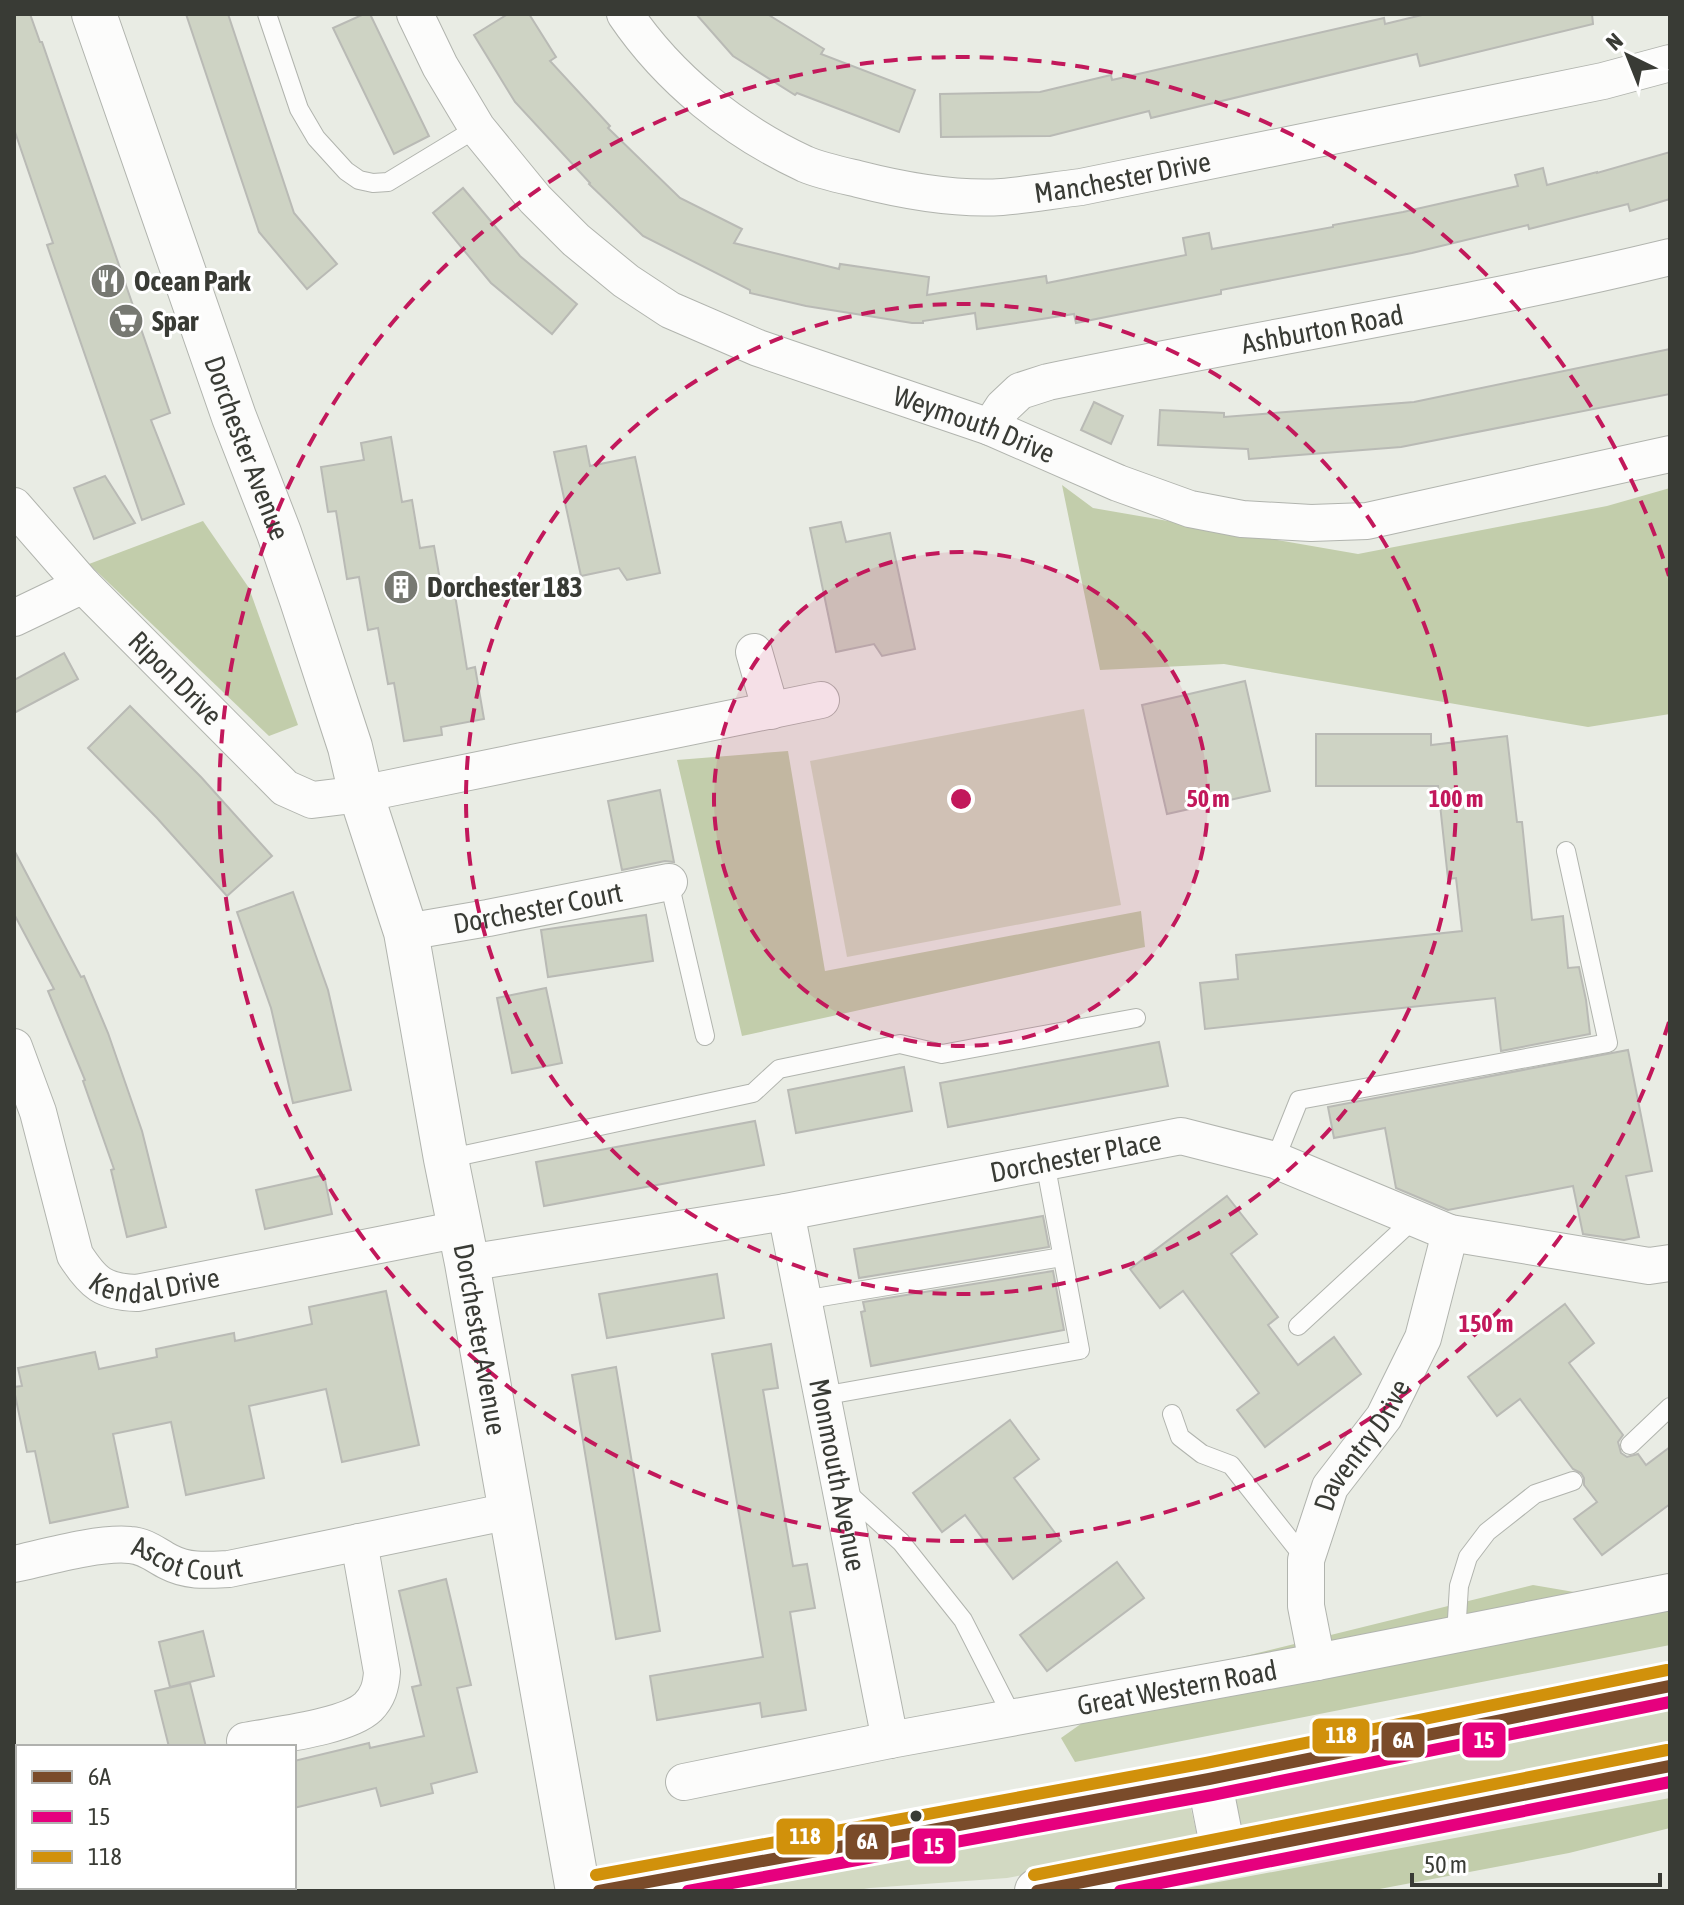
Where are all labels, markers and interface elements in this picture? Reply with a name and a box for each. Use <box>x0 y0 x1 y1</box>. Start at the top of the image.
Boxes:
north arrow <box>1588 16 1668 96</box>
text: N <box>1601 27 1628 55</box>
street label: Manchester Drive <box>1032 145 1213 209</box>
restaurant icon: Ocean Park <box>89 262 127 300</box>
place label: Ocean Park <box>134 265 251 297</box>
street label: Ashburton Road <box>1239 298 1406 360</box>
supermarket icon: Spar <box>107 302 145 340</box>
place label: Spar <box>152 305 199 337</box>
street label: Dorchester Avenue <box>198 352 296 544</box>
street label: Weymouth Drive <box>889 379 1060 469</box>
building icon: Dorchester 183 <box>382 568 420 606</box>
place label: Dorchester 183 <box>427 571 583 603</box>
street label: Ripon Drive <box>122 625 229 731</box>
centre of rings <box>947 785 975 813</box>
text: 50 m <box>1186 785 1230 812</box>
text: 100 m <box>1429 785 1483 812</box>
street label: Dorchester Court <box>451 876 625 940</box>
street label: Dorchester Place <box>987 1124 1164 1188</box>
street label: Dorchester Avenue <box>447 1241 513 1438</box>
street label: Kendal Drive <box>83 1261 222 1309</box>
text: 150 m <box>1459 1310 1513 1337</box>
street label: Daventry Drive <box>1307 1374 1416 1515</box>
street label: Monmouth Avenue <box>803 1376 872 1574</box>
street label: Ascot Court <box>128 1529 245 1586</box>
street label: Great Western Road <box>1074 1654 1280 1722</box>
line badge: 118 <box>1311 1717 1371 1755</box>
line badge: 6A <box>1380 1721 1426 1759</box>
line badge: 15 <box>1461 1721 1507 1759</box>
text: 118 <box>1325 1722 1357 1748</box>
text: 6A <box>1392 1727 1414 1753</box>
text: 15 <box>1474 1727 1494 1753</box>
legend <box>16 1745 296 1889</box>
text: 6A <box>88 1763 111 1790</box>
text: 15 <box>88 1803 111 1830</box>
unlabelled marker <box>908 1808 924 1824</box>
line badge: 118 <box>775 1817 836 1856</box>
text: 118 <box>789 1823 821 1849</box>
line badge: 6A <box>844 1823 890 1861</box>
line badge: 15 <box>911 1827 957 1865</box>
text: 6A <box>856 1828 878 1854</box>
text: 15 <box>924 1833 944 1859</box>
scale bar <box>1412 1837 1660 1887</box>
text: 118 <box>88 1843 122 1870</box>
text: 50 m <box>1424 1851 1467 1878</box>

